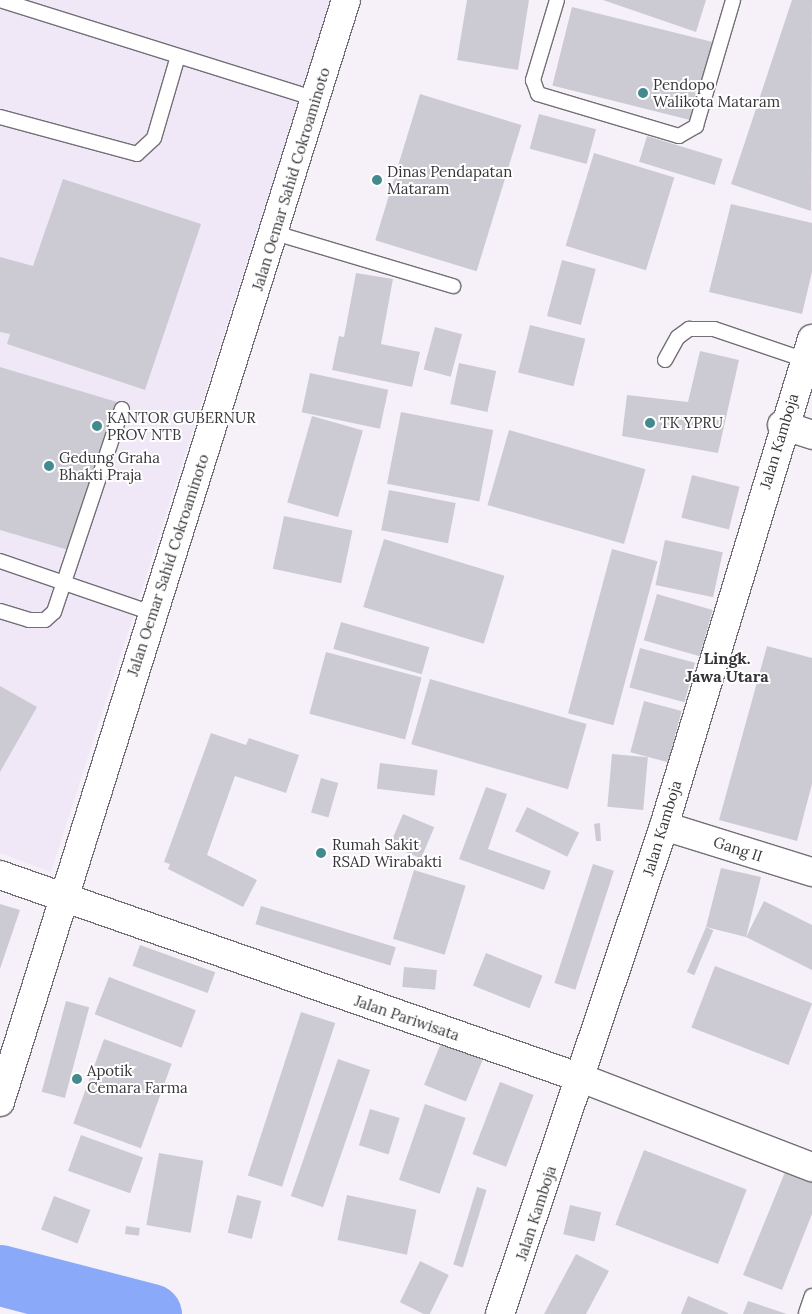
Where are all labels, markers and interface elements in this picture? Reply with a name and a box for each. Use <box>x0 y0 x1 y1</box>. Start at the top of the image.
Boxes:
street label: Jalan Oemar Sahid Cokroaminoto <box>248 65 334 293</box>
place label: Pendopo Walikota Mataram <box>653 75 780 110</box>
marker: Pendopo Walikota Mataram <box>637 87 649 99</box>
place label: Dinas Pendapatan Mataram <box>387 162 512 197</box>
marker: Dinas Pendapatan Mataram <box>371 174 383 186</box>
street label: Jalan Kamboja <box>756 391 802 491</box>
place label: KANTOR GUBERNUR PROV NTB <box>107 408 256 443</box>
place label: TK YPRU <box>660 414 723 432</box>
marker: TK YPRU <box>644 417 656 429</box>
marker: KANTOR GUBERNUR PROV NTB <box>91 420 103 432</box>
place label: Gedung Graha Bhakti Praja <box>59 448 160 483</box>
street label: Jalan Oemar Sahid Cokroaminoto <box>124 452 212 678</box>
marker: Gedung Graha Bhakti Praja <box>43 460 55 472</box>
district label: Lingk. Jawa Utara <box>685 648 769 686</box>
street label: Jalan Kamboja <box>639 778 685 878</box>
street label: Gang II <box>711 833 765 865</box>
place label: Rumah Sakit RSAD Wirabakti <box>332 835 442 870</box>
marker: Rumah Sakit RSAD Wirabakti <box>314 846 328 860</box>
street label: Jalan Pariwisata <box>352 992 462 1044</box>
place label: Apotik Cemara Farma <box>87 1061 188 1096</box>
marker: Apotik Cemara Farma <box>71 1073 83 1085</box>
street label: Jalan Kamboja <box>512 1163 560 1263</box>

